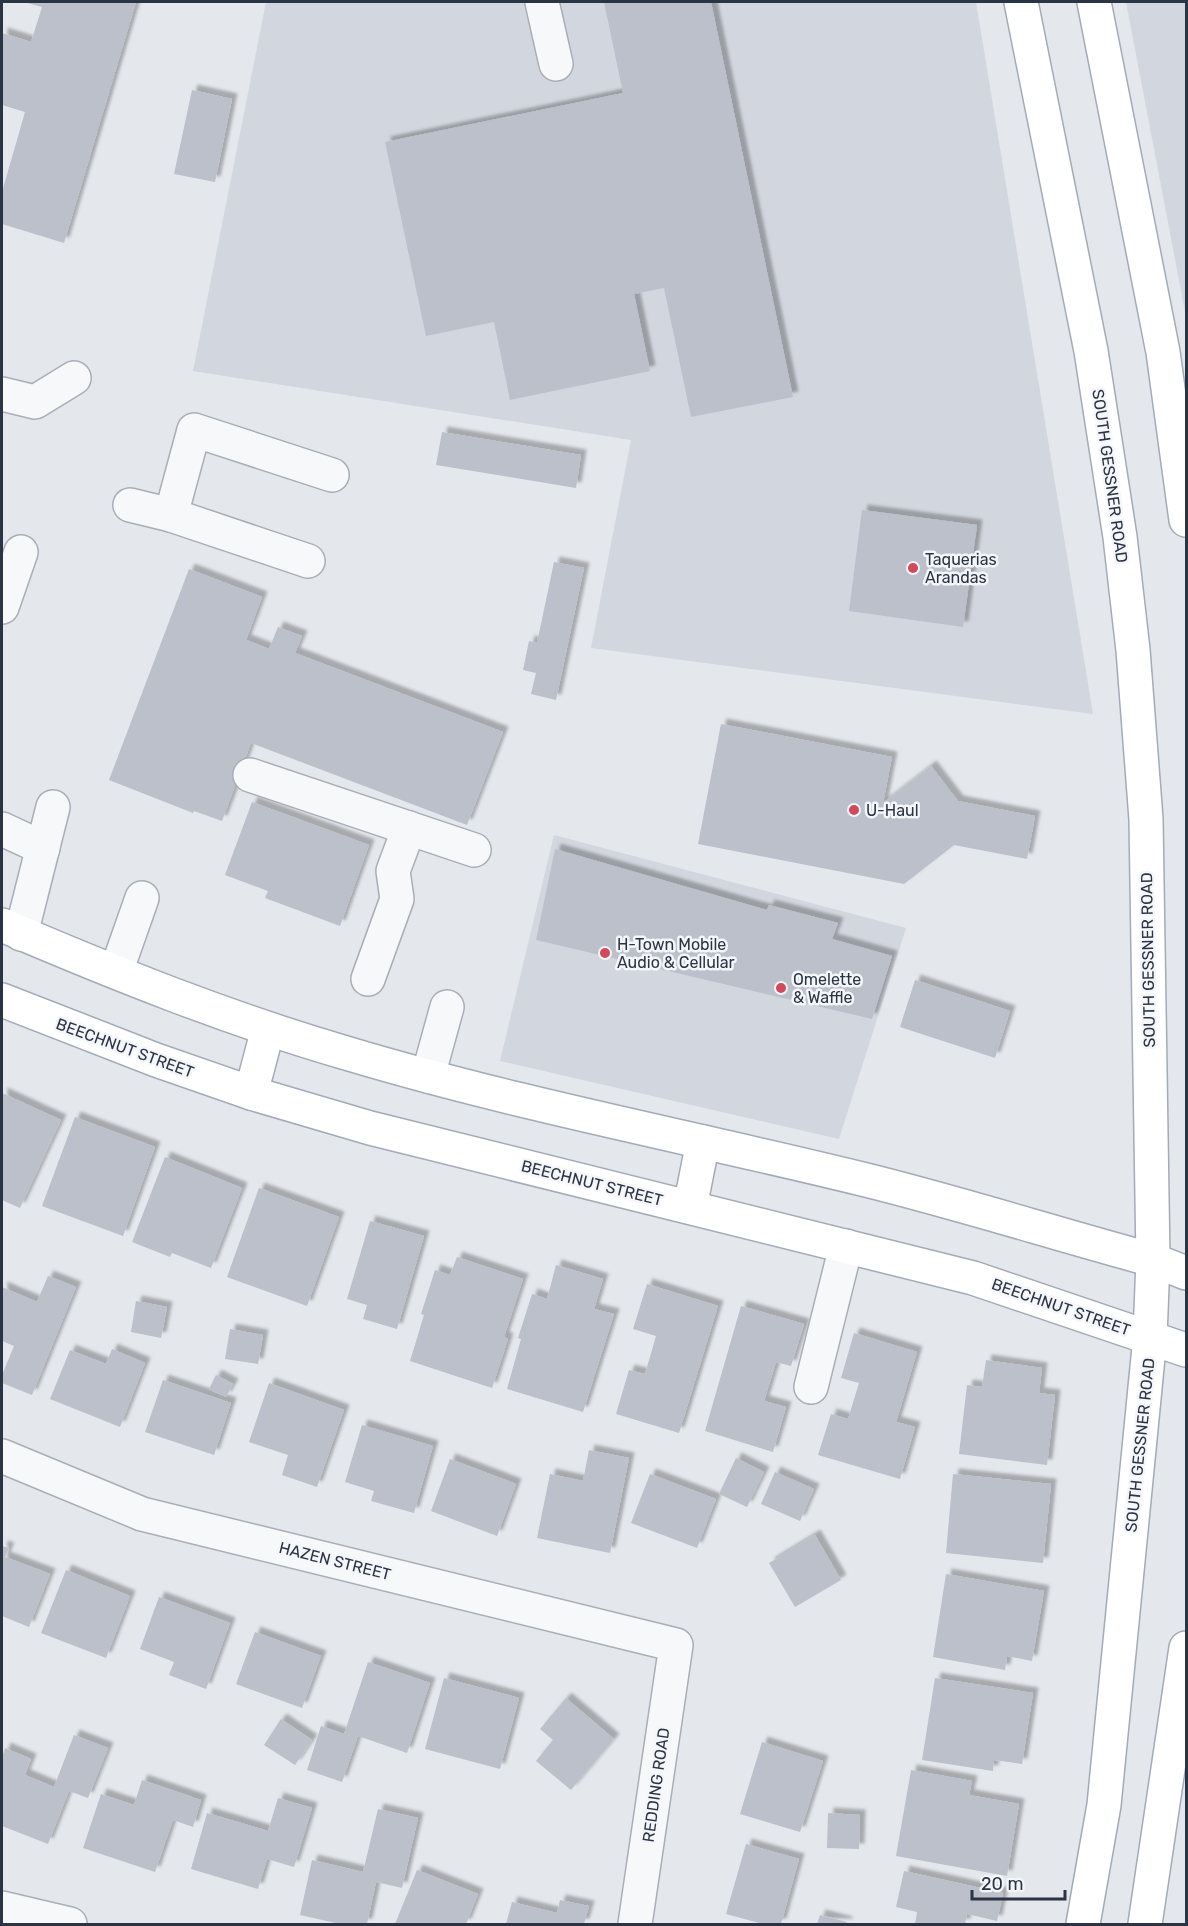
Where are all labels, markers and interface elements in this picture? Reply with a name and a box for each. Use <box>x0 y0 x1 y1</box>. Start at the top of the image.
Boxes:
street label: SOUTH GESSNER ROAD <box>1088 388 1132 564</box>
place label: Taquerias Arandas <box>925 550 997 587</box>
marker: Taquerias Arandas <box>906 561 920 575</box>
place label: U-Haul <box>866 801 919 820</box>
marker: U-Haul <box>847 803 861 817</box>
street label: SOUTH GESSNER ROAD <box>1137 872 1159 1048</box>
place label: H-Town Mobile Audio & Cellular <box>617 935 735 972</box>
marker: H-Town Mobile Audio & Cellular <box>598 946 612 960</box>
place label: Omelette & Waffle <box>793 970 861 1007</box>
marker: Omelette & Waffle <box>774 981 788 995</box>
street label: BEECHNUT STREET <box>53 1014 197 1082</box>
street label: BEECHNUT STREET <box>519 1156 665 1210</box>
street label: BEECHNUT STREET <box>989 1274 1133 1340</box>
street label: SOUTH GESSNER ROAD <box>1121 1357 1159 1533</box>
street label: HAZEN STREET <box>277 1538 393 1584</box>
street label: REDDING ROAD <box>639 1727 673 1843</box>
scale bar <box>972 1863 1065 1901</box>
text: 20 m <box>981 1873 1023 1895</box>

